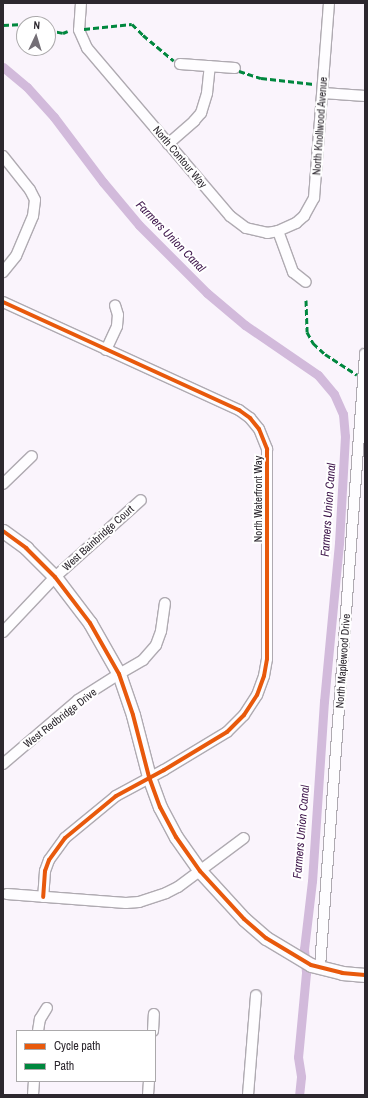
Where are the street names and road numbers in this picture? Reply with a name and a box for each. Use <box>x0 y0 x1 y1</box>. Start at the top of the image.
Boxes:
street label: North Knollwood Avenue <box>310 76 330 176</box>
street label: North Contour Way <box>150 123 210 191</box>
street label: North Waterfront Way <box>251 456 265 542</box>
street label: West Bainbridge Court <box>60 502 136 574</box>
street label: North Maplewood Drive <box>333 613 353 709</box>
street label: West Redbridge Drive <box>21 685 99 751</box>

